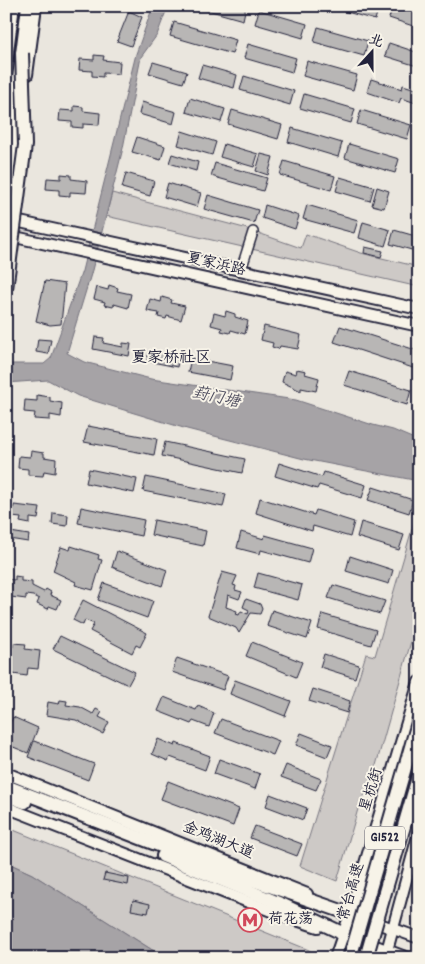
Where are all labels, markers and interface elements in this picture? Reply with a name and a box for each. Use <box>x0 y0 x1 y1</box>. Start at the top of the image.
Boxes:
north arrow <box>348 28 398 78</box>
text: 北 <box>366 30 386 54</box>
street label: 夏家浜路 <box>184 248 248 282</box>
district label: 夏家桥社区 <box>131 347 211 370</box>
water label: 葑门塘 <box>190 381 244 415</box>
street label: 星杭街 <box>355 765 389 815</box>
street label: 金鸡湖大道 <box>179 817 257 865</box>
road number: G1522 <box>365 826 405 850</box>
street label: 常台高速 <box>333 860 371 924</box>
metro station icon: 荷花荡 <box>237 907 263 933</box>
place label: 荷花荡 <box>268 909 313 931</box>

